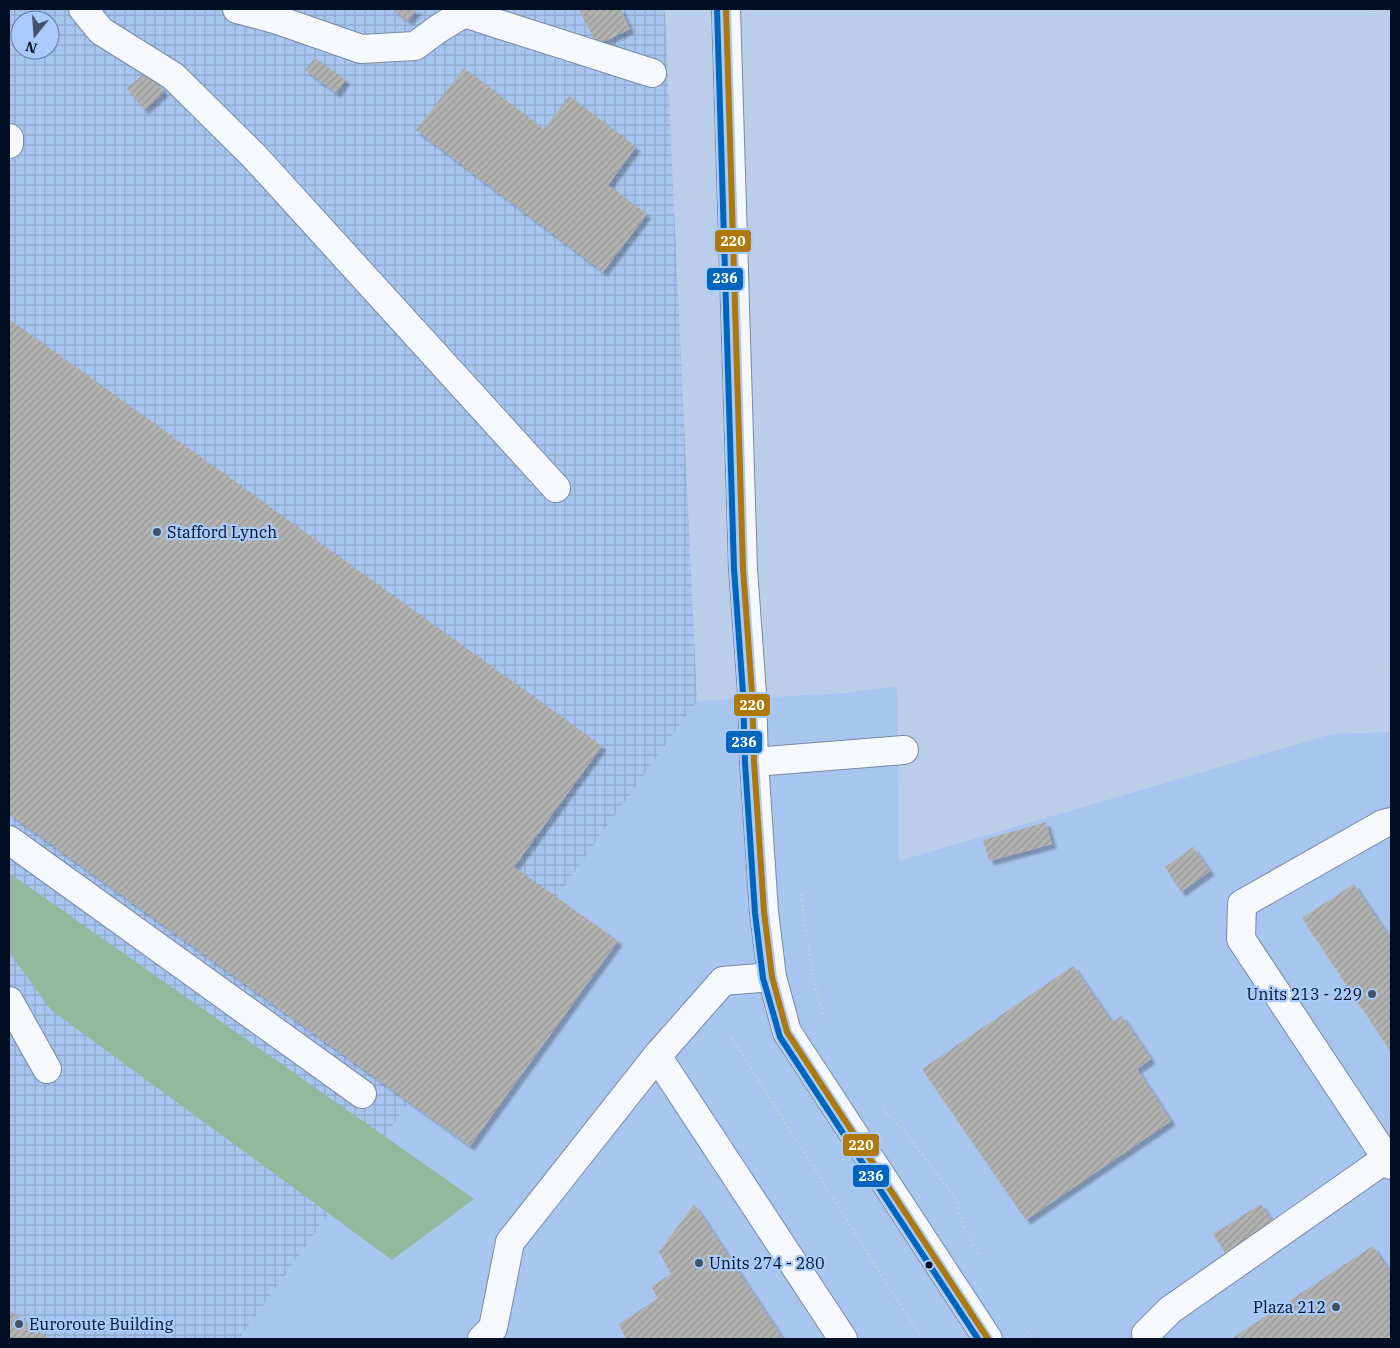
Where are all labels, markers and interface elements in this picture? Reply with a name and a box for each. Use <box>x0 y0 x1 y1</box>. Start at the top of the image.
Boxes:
north arrow <box>10 10 60 60</box>
text: N <box>23 37 39 58</box>
line badge: 220 <box>714 229 752 253</box>
text: 220 <box>720 232 746 250</box>
line badge: 236 <box>706 267 744 291</box>
text: 236 <box>712 269 738 287</box>
place label: Stafford Lynch <box>167 522 277 542</box>
marker: Stafford Lynch <box>151 526 163 538</box>
line badge: 220 <box>733 693 771 717</box>
text: 220 <box>739 696 765 714</box>
line badge: 236 <box>725 730 763 754</box>
text: 236 <box>731 733 757 751</box>
place label: Units 213 - 229 <box>1246 984 1362 1004</box>
marker: Units 213 - 229 <box>1366 988 1378 1000</box>
line badge: 220 <box>842 1133 880 1157</box>
text: 220 <box>848 1136 874 1154</box>
line badge: 236 <box>852 1164 890 1188</box>
text: 236 <box>858 1167 884 1185</box>
place label: Units 274 - 280 <box>709 1253 825 1273</box>
marker: Units 274 - 280 <box>693 1257 705 1269</box>
unlabelled marker <box>924 1260 934 1270</box>
place label: Plaza 212 <box>1253 1297 1326 1317</box>
marker: Plaza 212 <box>1330 1301 1342 1313</box>
place label: Euroroute Building <box>29 1314 174 1334</box>
marker: Euroroute Building <box>13 1318 25 1330</box>

